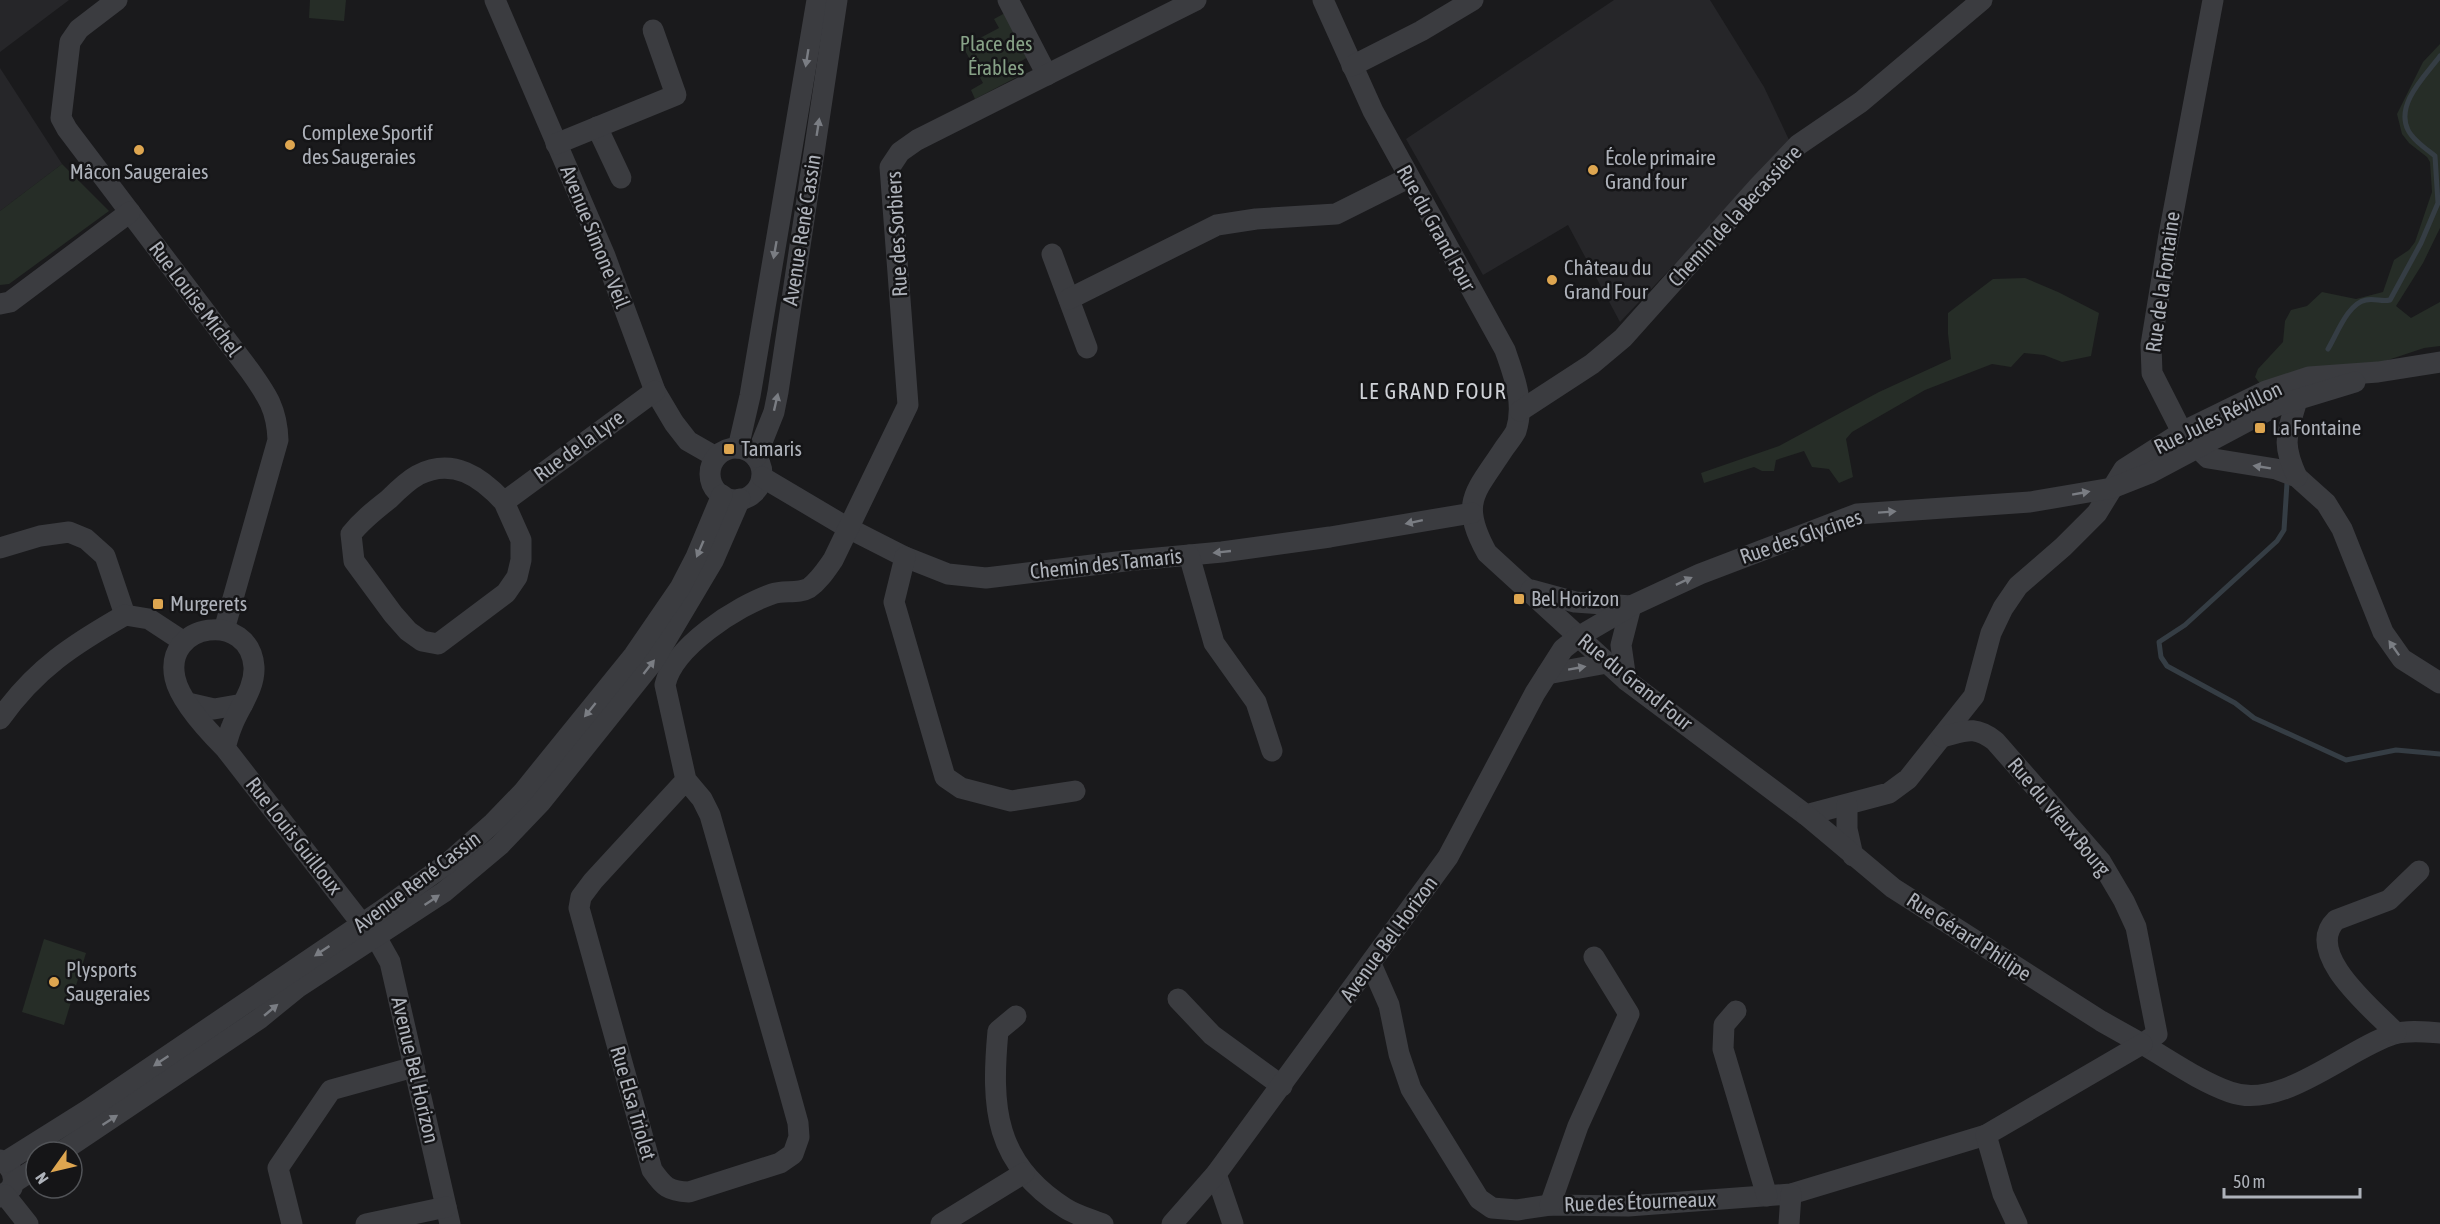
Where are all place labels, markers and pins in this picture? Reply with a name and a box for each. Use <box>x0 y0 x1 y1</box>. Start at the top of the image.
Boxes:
place label: Complexe Sportif des Saugeraies <box>302 120 433 168</box>
marker: Complexe Sportif des Saugeraies <box>283 138 297 152</box>
marker: Mâcon Saugeraies <box>132 143 146 157</box>
place label: École primaire Grand four <box>1605 145 1716 193</box>
place label: Mâcon Saugeraies <box>70 159 208 183</box>
marker: École primaire Grand four <box>1586 163 1600 177</box>
place label: Château du Grand Four <box>1564 255 1652 303</box>
marker: Château du Grand Four <box>1545 273 1559 287</box>
place label: La Fontaine <box>2272 415 2361 439</box>
marker: La Fontaine <box>2253 421 2267 435</box>
place label: Tamaris <box>741 436 802 460</box>
marker: Tamaris <box>722 442 736 456</box>
place label: Bel Horizon <box>1531 586 1619 610</box>
place label: Murgerets <box>170 591 247 615</box>
marker: Bel Horizon <box>1512 592 1526 606</box>
marker: Murgerets <box>151 597 165 611</box>
place label: Plysports Saugeraies <box>66 957 150 1005</box>
marker: Plysports Saugeraies <box>47 975 61 989</box>

